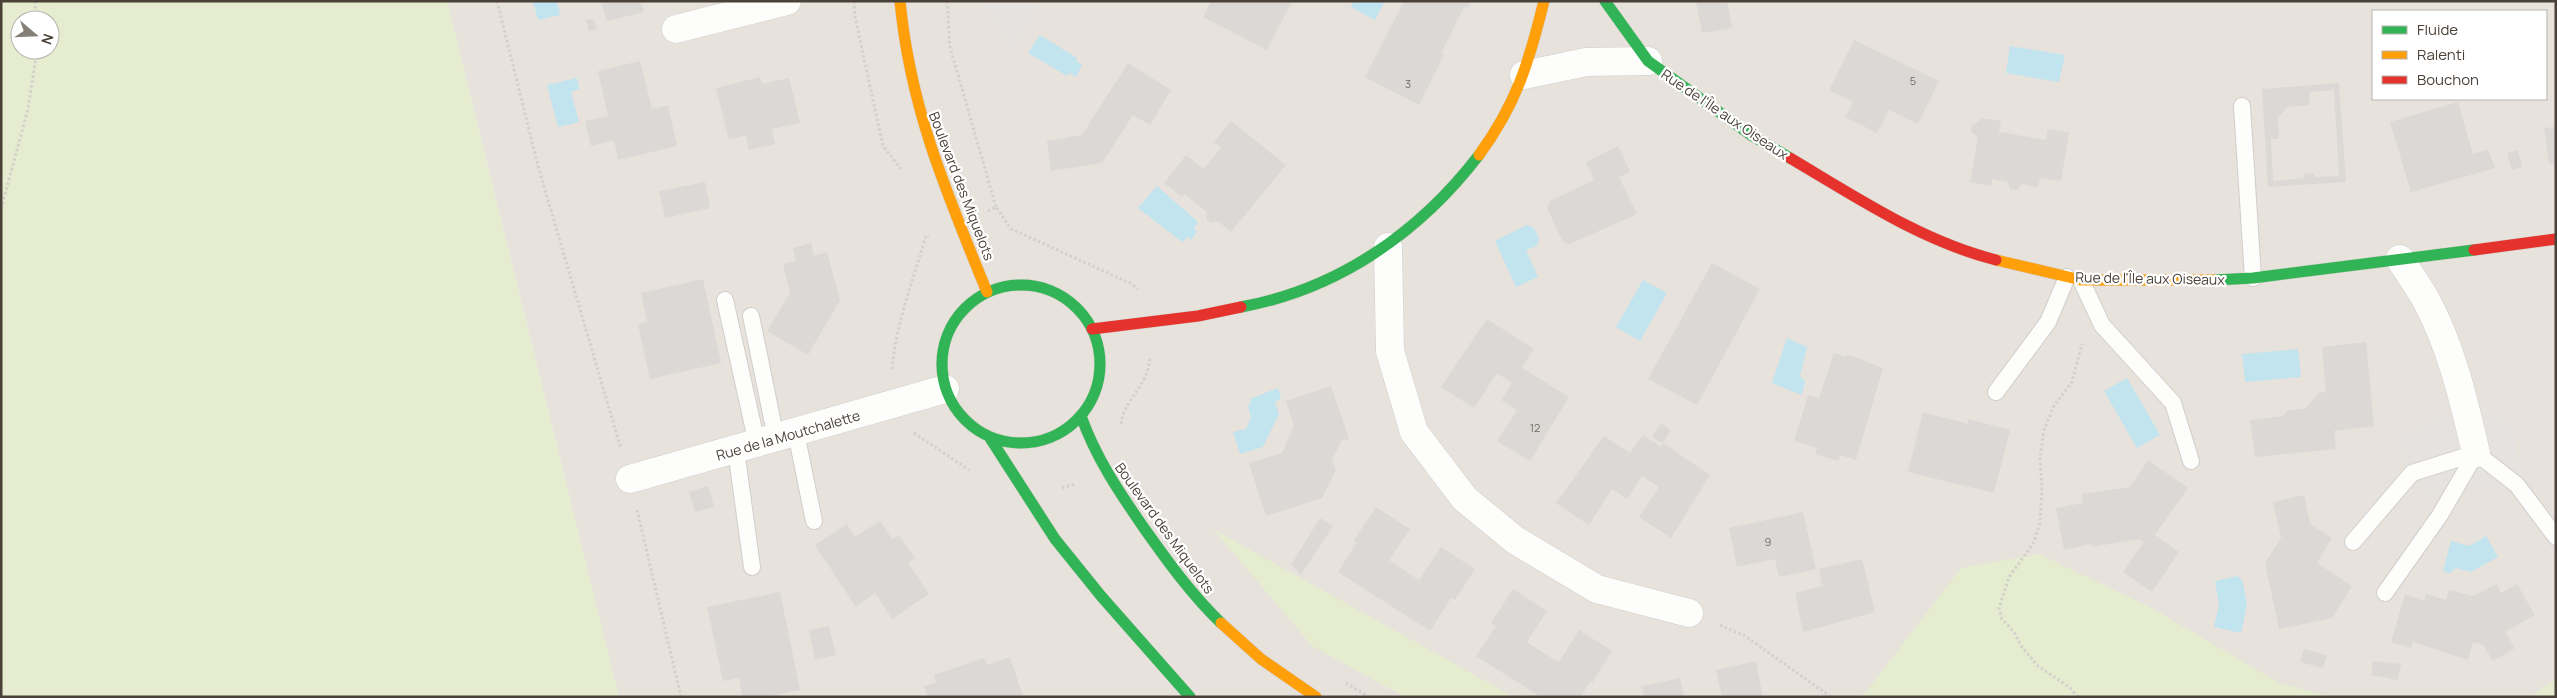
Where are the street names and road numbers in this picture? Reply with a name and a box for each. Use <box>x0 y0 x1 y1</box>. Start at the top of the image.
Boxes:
street label: Rue de l'Île aux Oiseaux <box>1658 64 1793 164</box>
street label: Boulevard des Miquelots <box>925 109 999 263</box>
street label: Rue de l'Île aux Oiseaux <box>2075 267 2225 289</box>
street label: Rue de la Moutchalette <box>714 405 862 465</box>
street label: Boulevard des Miquelots <box>1111 459 1219 597</box>

